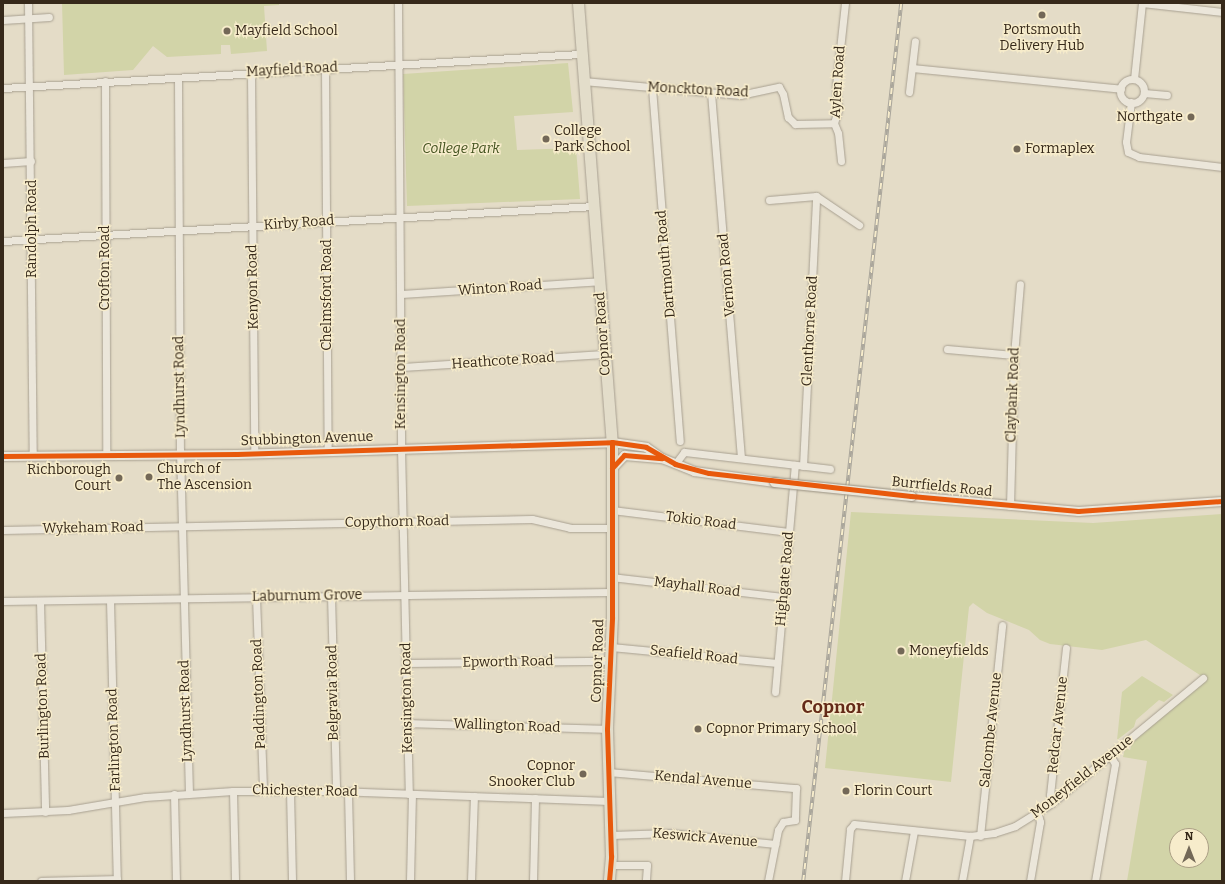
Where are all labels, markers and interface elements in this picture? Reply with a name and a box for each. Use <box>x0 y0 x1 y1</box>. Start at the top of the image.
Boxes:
marker: Portsmouth Delivery Hub <box>1037 10 1047 20</box>
place label: Portsmouth Delivery Hub <box>1000 22 1084 54</box>
place label: Mayfield School <box>235 23 338 39</box>
marker: Mayfield School <box>222 26 232 36</box>
street label: Aylen Road <box>827 45 849 119</box>
street label: Mayfield Road <box>246 59 338 81</box>
street label: Monckton Road <box>647 79 749 101</box>
place label: Northgate <box>1116 109 1183 125</box>
marker: Northgate <box>1186 112 1196 122</box>
place label: College Park School <box>554 123 630 156</box>
marker: College Park School <box>541 134 551 144</box>
park label: College Park <box>422 141 500 157</box>
place label: Formaplex <box>1025 141 1095 157</box>
marker: Formaplex <box>1012 144 1022 154</box>
street label: Randolph Road <box>24 180 40 278</box>
street label: Dartmouth Road <box>653 209 679 319</box>
street label: Kirby Road <box>263 212 335 234</box>
street label: Crofton Road <box>97 225 113 311</box>
street label: Vernon Road <box>715 233 739 317</box>
street label: Chelmsford Road <box>319 239 335 351</box>
street label: Kenyon Road <box>244 244 262 330</box>
street label: Glenthorne Road <box>799 275 821 387</box>
street label: Winton Road <box>457 277 543 299</box>
street label: Copnor Road <box>592 292 614 376</box>
street label: Kensington Road <box>393 319 409 429</box>
street label: Lyndhurst Road <box>171 336 189 438</box>
street label: Claybank Road <box>1003 347 1023 443</box>
street label: Heathcote Road <box>451 349 555 373</box>
street label: Stubbington Avenue <box>240 428 374 450</box>
place label: Church of The Ascension <box>157 461 252 494</box>
place label: Richborough Court <box>27 462 111 494</box>
marker: Church of The Ascension <box>144 472 154 482</box>
marker: Richborough Court <box>114 473 124 483</box>
street label: Burrfields Road <box>891 473 993 501</box>
street label: Tokio Road <box>665 508 737 534</box>
street label: Copythorn Road <box>345 513 449 531</box>
street label: Wykeham Road <box>42 519 144 537</box>
street label: Highgate Road <box>772 531 798 627</box>
street label: Mayhall Road <box>653 573 741 601</box>
street label: Laburnum Grove <box>252 587 362 605</box>
street label: Copnor Road <box>588 619 608 703</box>
street label: Paddington Road <box>249 638 269 750</box>
street label: Kensington Road <box>398 642 416 754</box>
street label: Seafield Road <box>649 642 739 668</box>
place label: Moneyfields <box>909 643 989 659</box>
street label: Belgravia Road <box>324 645 342 741</box>
marker: Moneyfields <box>896 646 906 656</box>
street label: Burlington Road <box>33 653 53 759</box>
street label: Epworth Road <box>462 653 554 671</box>
street label: Lyndhurst Road <box>176 660 196 762</box>
street label: Salcombe Avenue <box>977 672 1005 788</box>
street label: Redcar Avenue <box>1045 676 1071 774</box>
street label: Farlington Road <box>104 688 124 792</box>
district label: Copnor <box>802 696 864 718</box>
street label: Wallington Road <box>453 716 561 736</box>
place label: Copnor Primary School <box>706 721 857 737</box>
marker: Copnor Primary School <box>693 724 703 734</box>
street label: Moneyfield Avenue <box>1028 732 1136 822</box>
place label: Copnor Snooker Club <box>489 758 575 790</box>
street label: Kendal Avenue <box>654 767 752 793</box>
marker: Copnor Snooker Club <box>578 769 588 779</box>
street label: Chichester Road <box>252 782 358 800</box>
place label: Florin Court <box>854 783 932 799</box>
marker: Florin Court <box>841 786 851 796</box>
street label: Keswick Avenue <box>652 825 758 851</box>
north arrow <box>1169 828 1209 868</box>
text: N <box>1185 830 1193 843</box>

